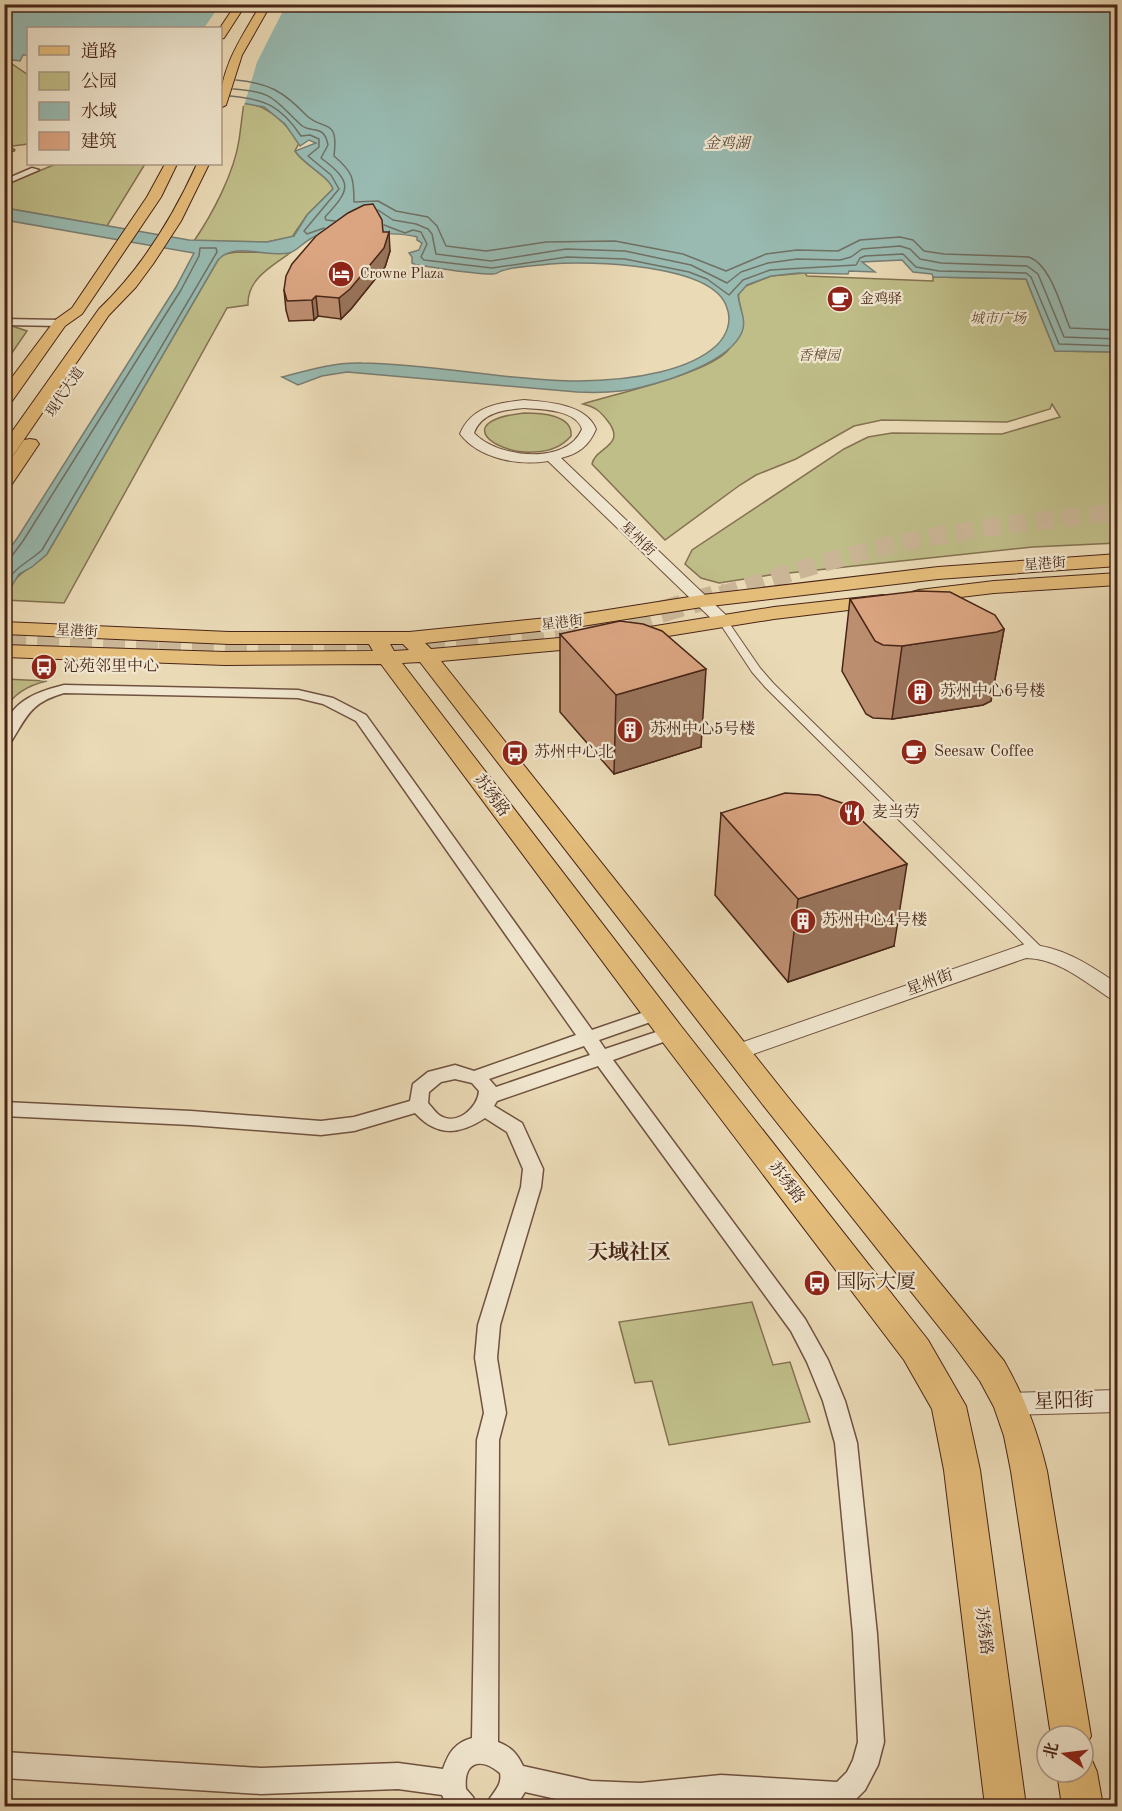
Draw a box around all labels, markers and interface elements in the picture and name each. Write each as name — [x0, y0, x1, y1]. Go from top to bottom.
legend — [27, 27, 222, 165]
text: 道路 — [81, 41, 117, 61]
text: 公园 — [81, 72, 117, 91]
text: 水域 — [81, 101, 117, 121]
text: 建筑 — [81, 131, 117, 151]
water label: 金鸡湖 — [704, 135, 752, 152]
hotel icon: Crowne Plaza — [326, 259, 356, 289]
place label: Crowne Plaza — [360, 267, 444, 281]
cafe icon: 金鸡驿 — [825, 284, 855, 314]
place label: 金鸡驿 — [860, 291, 902, 306]
park label: 城市广场 — [970, 311, 1027, 326]
park label: 香樟园 — [798, 348, 842, 363]
street label: 现代大道 — [43, 364, 86, 419]
street label: 星州街 — [618, 519, 659, 559]
street label: 星港街 — [1023, 555, 1066, 572]
street label: 星港街 — [540, 613, 584, 633]
street label: 星港街 — [56, 622, 98, 639]
bus stop icon: 沁苑邻里中心 — [29, 652, 59, 682]
place label: 沁苑邻里中心 — [63, 657, 159, 675]
building icon: 苏州中心6号楼 — [905, 677, 935, 707]
place label: 苏州中心6号楼 — [940, 682, 1045, 700]
building icon: 苏州中心5号楼 — [615, 715, 645, 745]
place label: 苏州中心5号楼 — [650, 720, 755, 738]
cafe icon: Seesaw Coffee — [899, 737, 929, 767]
bus stop icon: 苏州中心北 — [500, 738, 530, 768]
place label: 苏州中心北 — [534, 743, 614, 761]
place label: Seesaw Coffee — [934, 744, 1034, 760]
street label: 苏绣路 — [470, 771, 513, 820]
restaurant icon: 麦当劳 — [837, 798, 867, 828]
place label: 麦当劳 — [872, 803, 920, 821]
building icon: 苏州中心4号楼 — [788, 906, 818, 936]
place label: 苏州中心4号楼 — [822, 911, 927, 929]
street label: 星州街 — [904, 965, 955, 999]
street label: 苏绣路 — [765, 1158, 809, 1207]
district label: 天域社区 — [587, 1241, 671, 1264]
bus stop icon: 国际大厦 — [802, 1268, 832, 1298]
place label: 国际大厦 — [836, 1271, 916, 1293]
street label: 星阳街 — [1034, 1389, 1094, 1413]
street label: 苏绣路 — [972, 1606, 996, 1656]
north arrow — [1035, 1724, 1095, 1784]
text: 北 — [1041, 1741, 1062, 1761]

